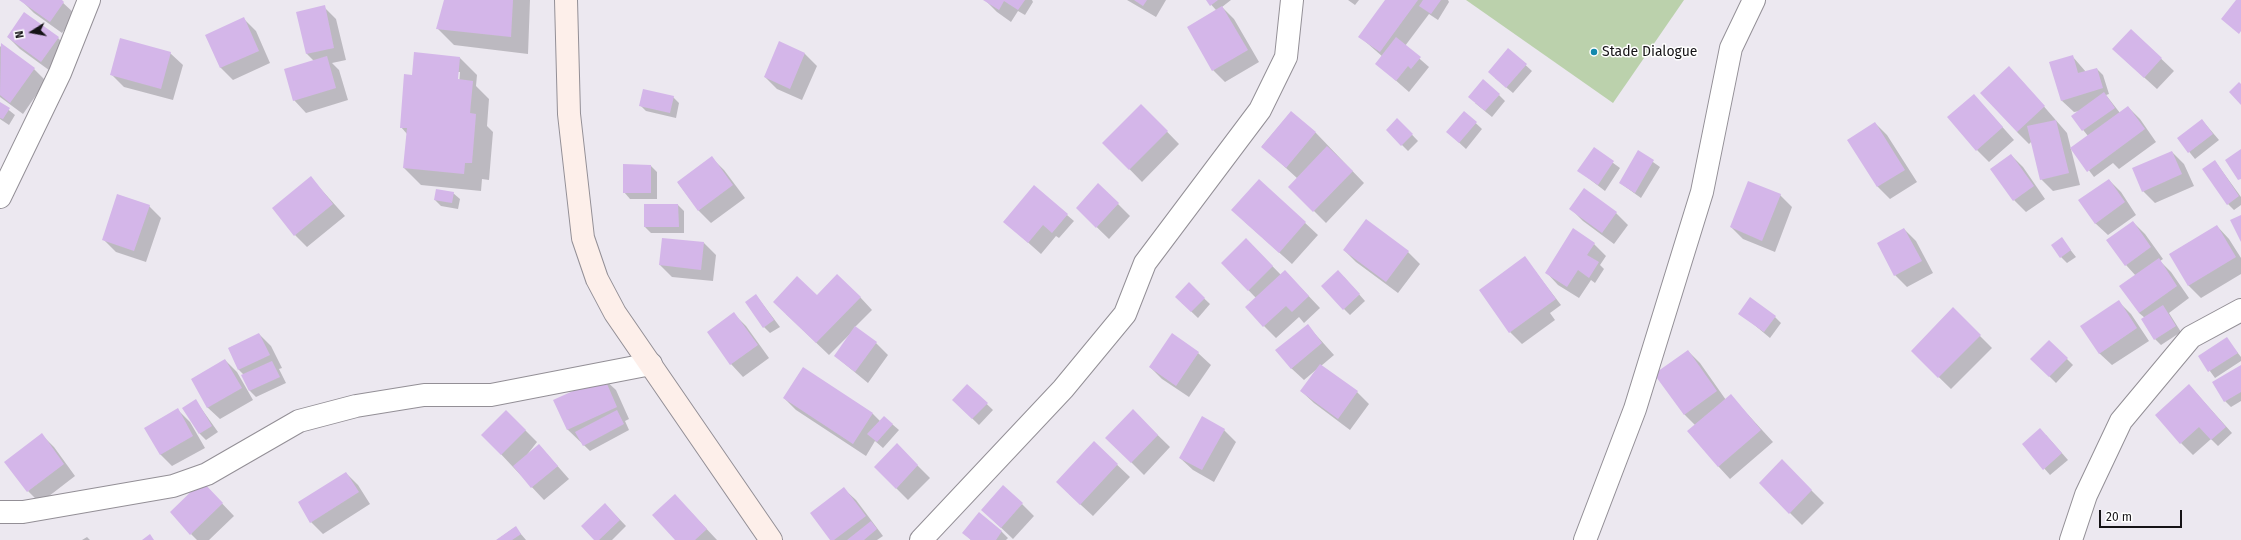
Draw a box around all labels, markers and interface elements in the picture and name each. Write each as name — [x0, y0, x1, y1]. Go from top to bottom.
north arrow — [12, 12, 52, 52]
text: N — [13, 30, 27, 39]
place label: Stade Dialogue — [1602, 44, 1697, 60]
marker: Stade Dialogue — [1589, 47, 1599, 57]
scale bar — [2101, 502, 2184, 528]
text: 20 m — [2106, 510, 2132, 524]

